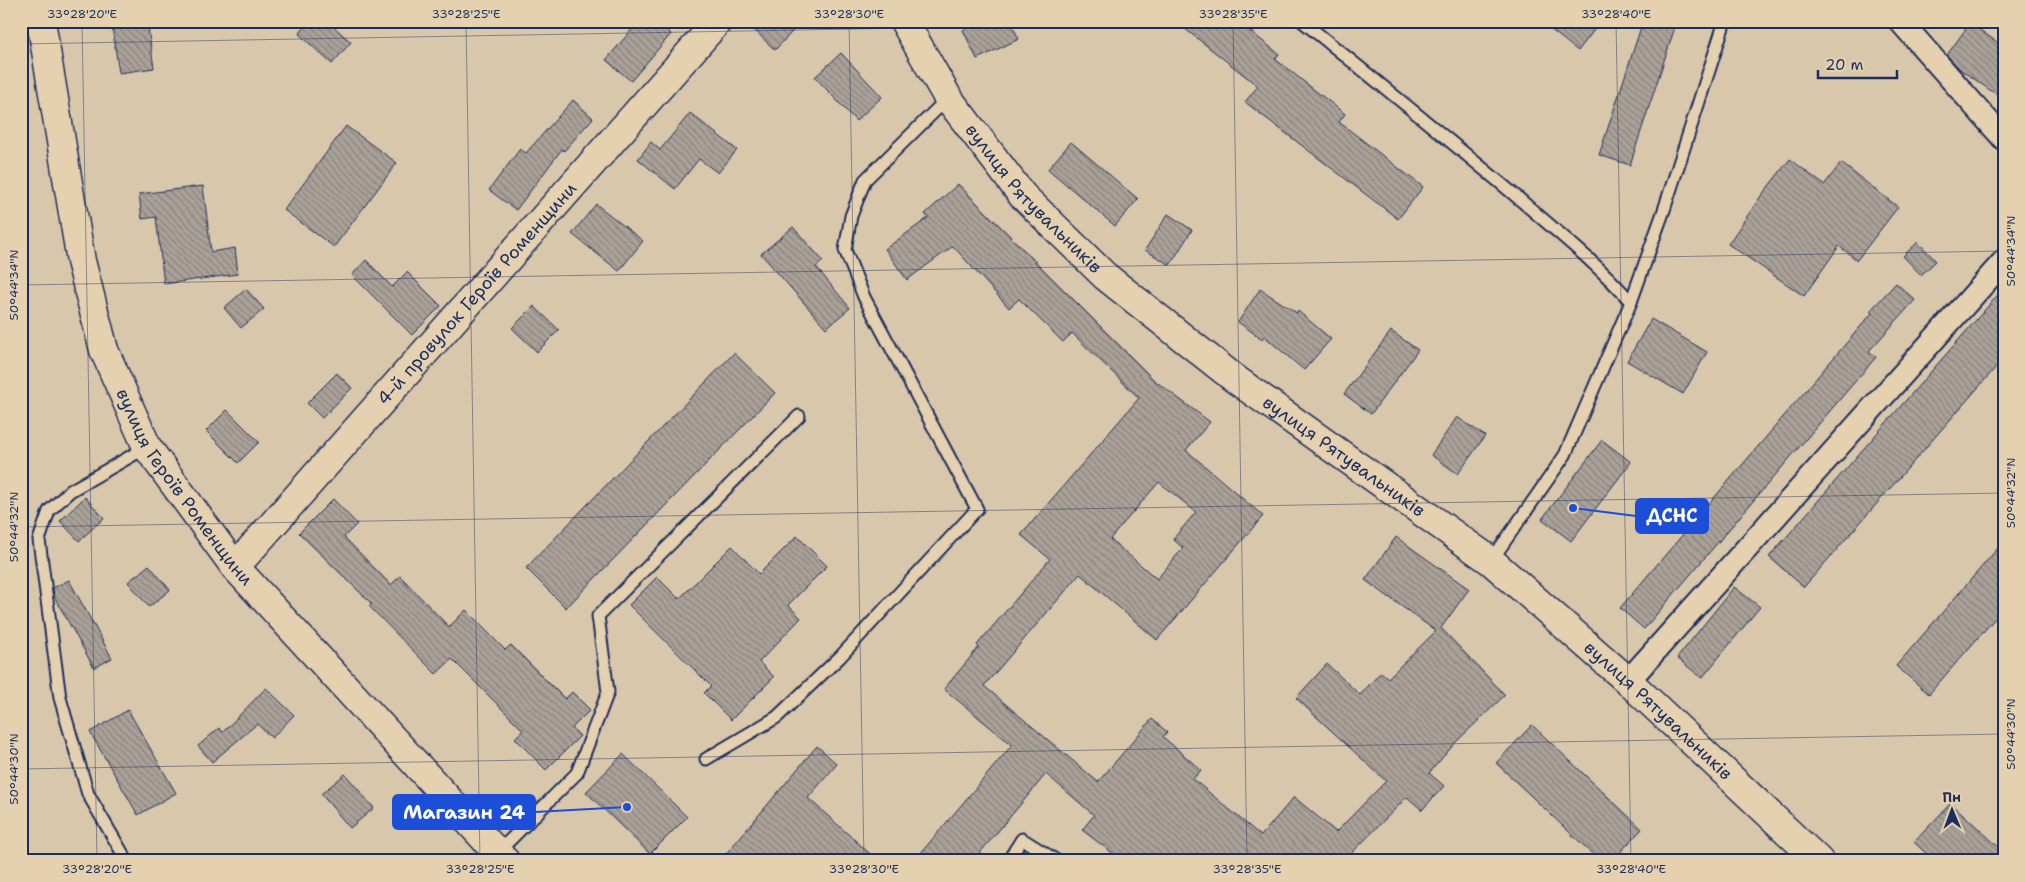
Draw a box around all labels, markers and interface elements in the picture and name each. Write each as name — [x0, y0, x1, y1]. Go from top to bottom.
text: 33°28'20"E — [47, 6, 117, 22]
text: 33°28'25"E — [431, 6, 501, 22]
text: 33°28'30"E — [814, 6, 884, 22]
text: 33°28'35"E — [1199, 6, 1267, 22]
text: 33°28'40"E — [1581, 6, 1651, 22]
scale bar — [1818, 48, 1896, 80]
text: 20 m — [1825, 55, 1864, 75]
street label: вулиця Рятувальників — [960, 119, 1107, 279]
street label: 4-й провулок Героїв Роменщини — [372, 177, 582, 410]
text: 50°44'34"N — [2003, 216, 2019, 286]
text: 50°44'34"N — [6, 250, 22, 320]
street label: вулиця Героїв Роменщини — [111, 385, 258, 591]
street label: вулиця Рятувальників — [1258, 390, 1430, 522]
text: 50°44'32"N — [2003, 458, 2019, 528]
text: 50°44'32"N — [6, 492, 22, 562]
callout: ДСНС — [1636, 499, 1708, 533]
text: ДСНС — [1646, 503, 1698, 528]
street label: вулиця Рятувальників — [1579, 636, 1738, 785]
text: 50°44'30"N — [2003, 698, 2019, 770]
text: 50°44'30"N — [6, 733, 22, 805]
north arrow — [1928, 784, 1978, 834]
text: Пн — [1942, 788, 1961, 806]
callout: Магазин 24 — [393, 795, 535, 829]
text: Магазин 24 — [403, 800, 526, 825]
text: 33°28'20"E — [62, 861, 132, 877]
text: 33°28'25"E — [445, 861, 515, 877]
text: 33°28'30"E — [829, 861, 899, 877]
text: 33°28'35"E — [1213, 861, 1281, 877]
text: 33°28'40"E — [1596, 861, 1666, 877]

